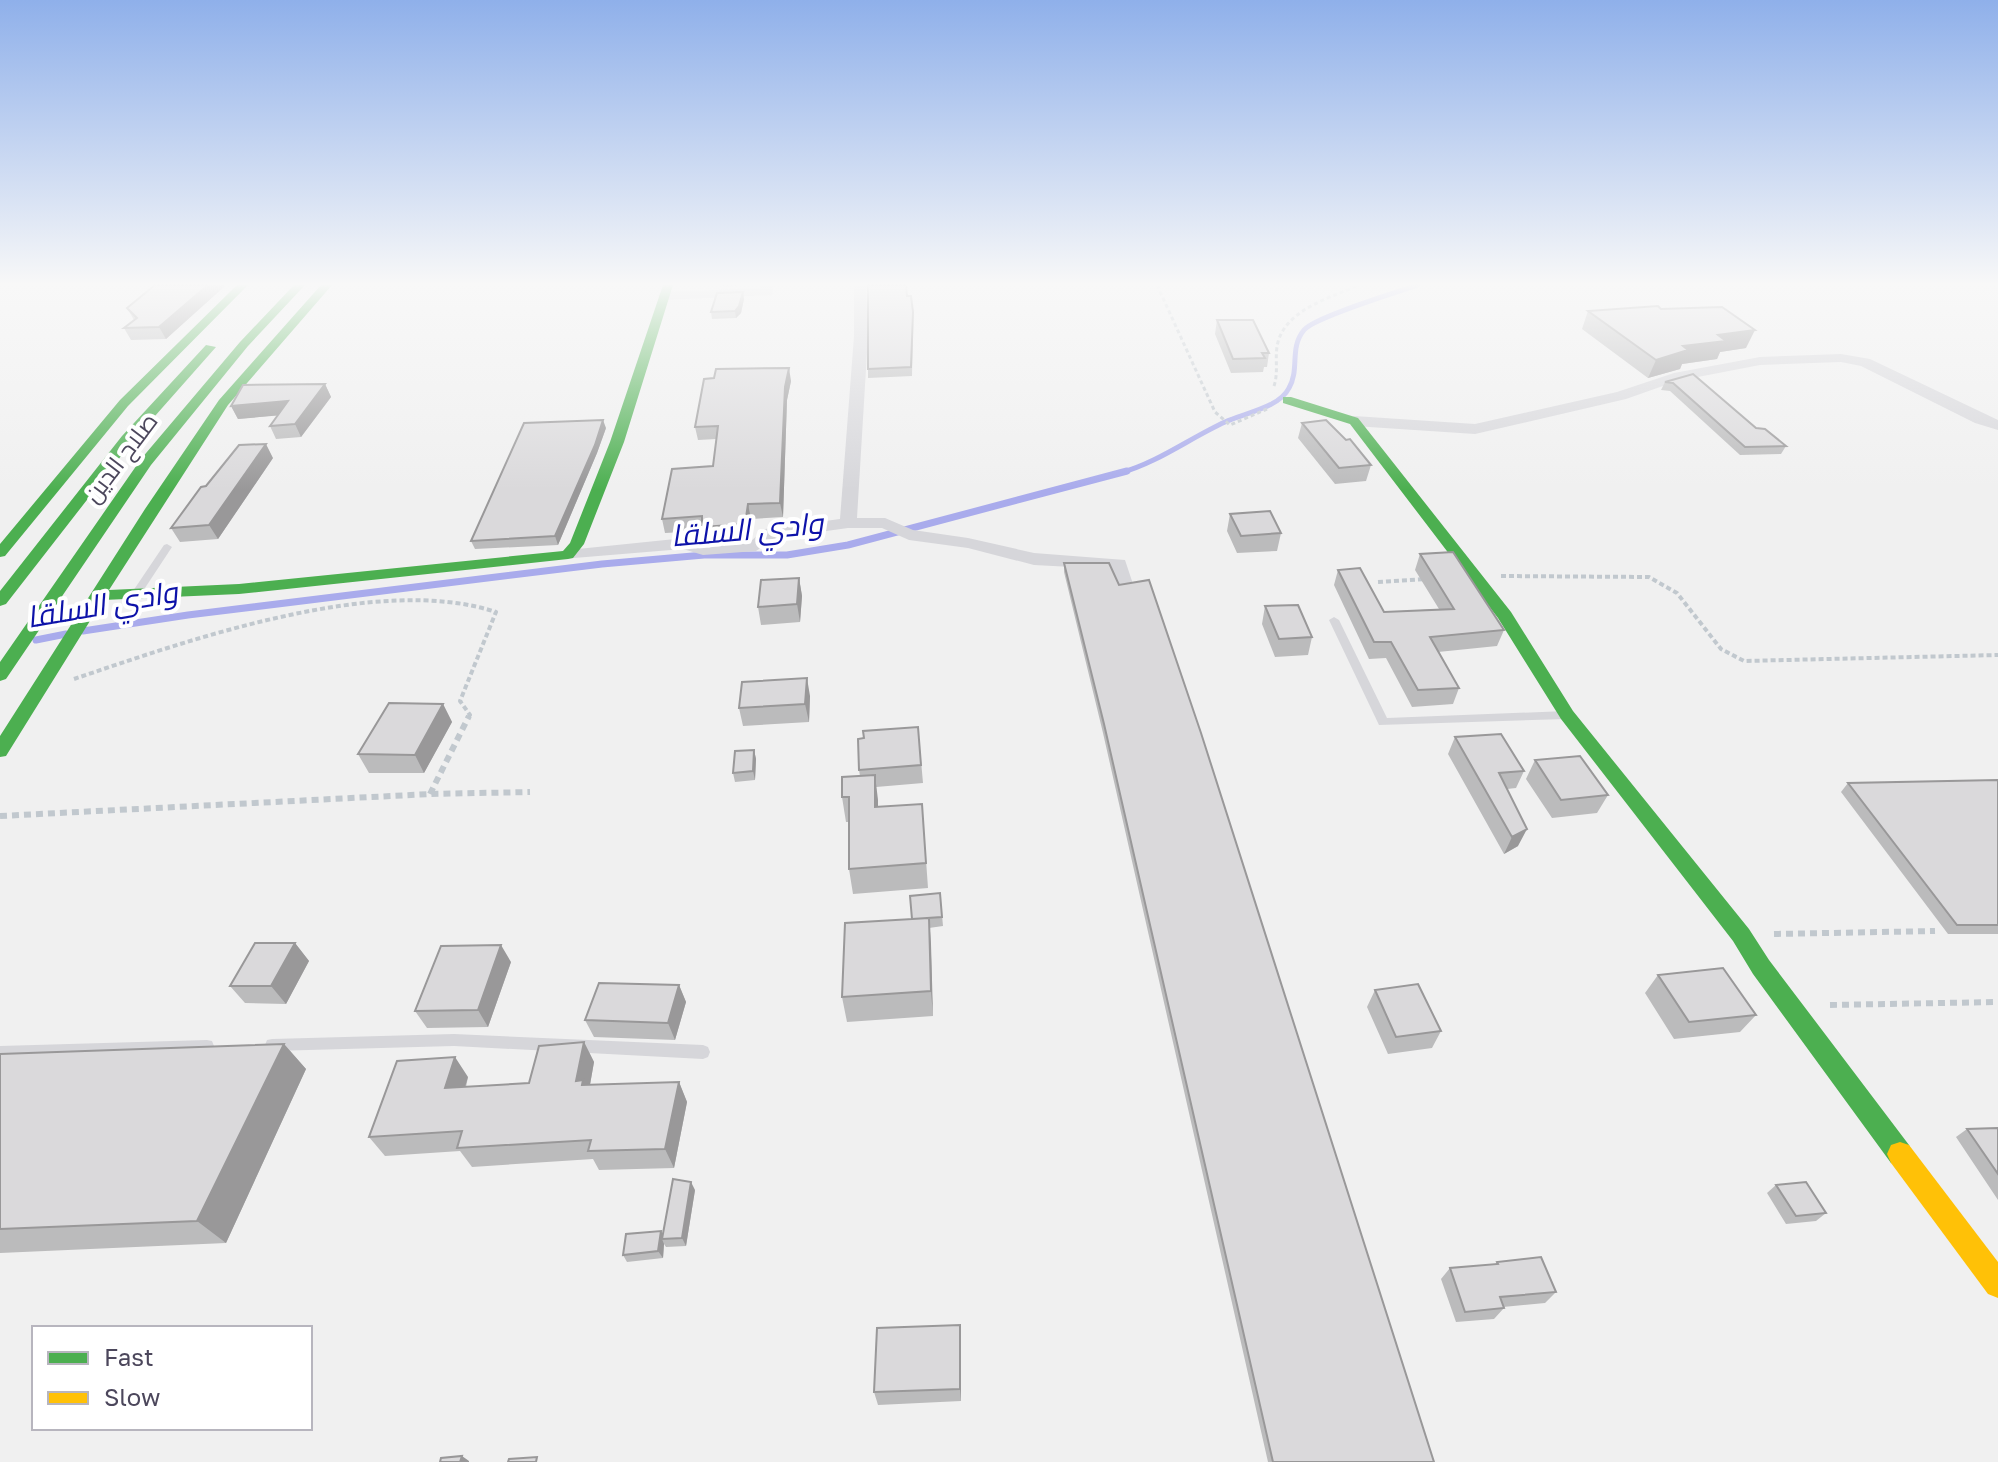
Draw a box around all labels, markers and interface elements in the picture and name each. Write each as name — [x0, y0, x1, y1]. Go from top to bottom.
street label: صلاح الدين — [77, 407, 165, 509]
water label: وادي السلقا — [669, 504, 827, 560]
water label: وادي السلقا — [24, 573, 183, 641]
legend — [32, 1326, 312, 1430]
text: Fast — [104, 1342, 154, 1371]
text: Slow — [104, 1382, 160, 1411]

